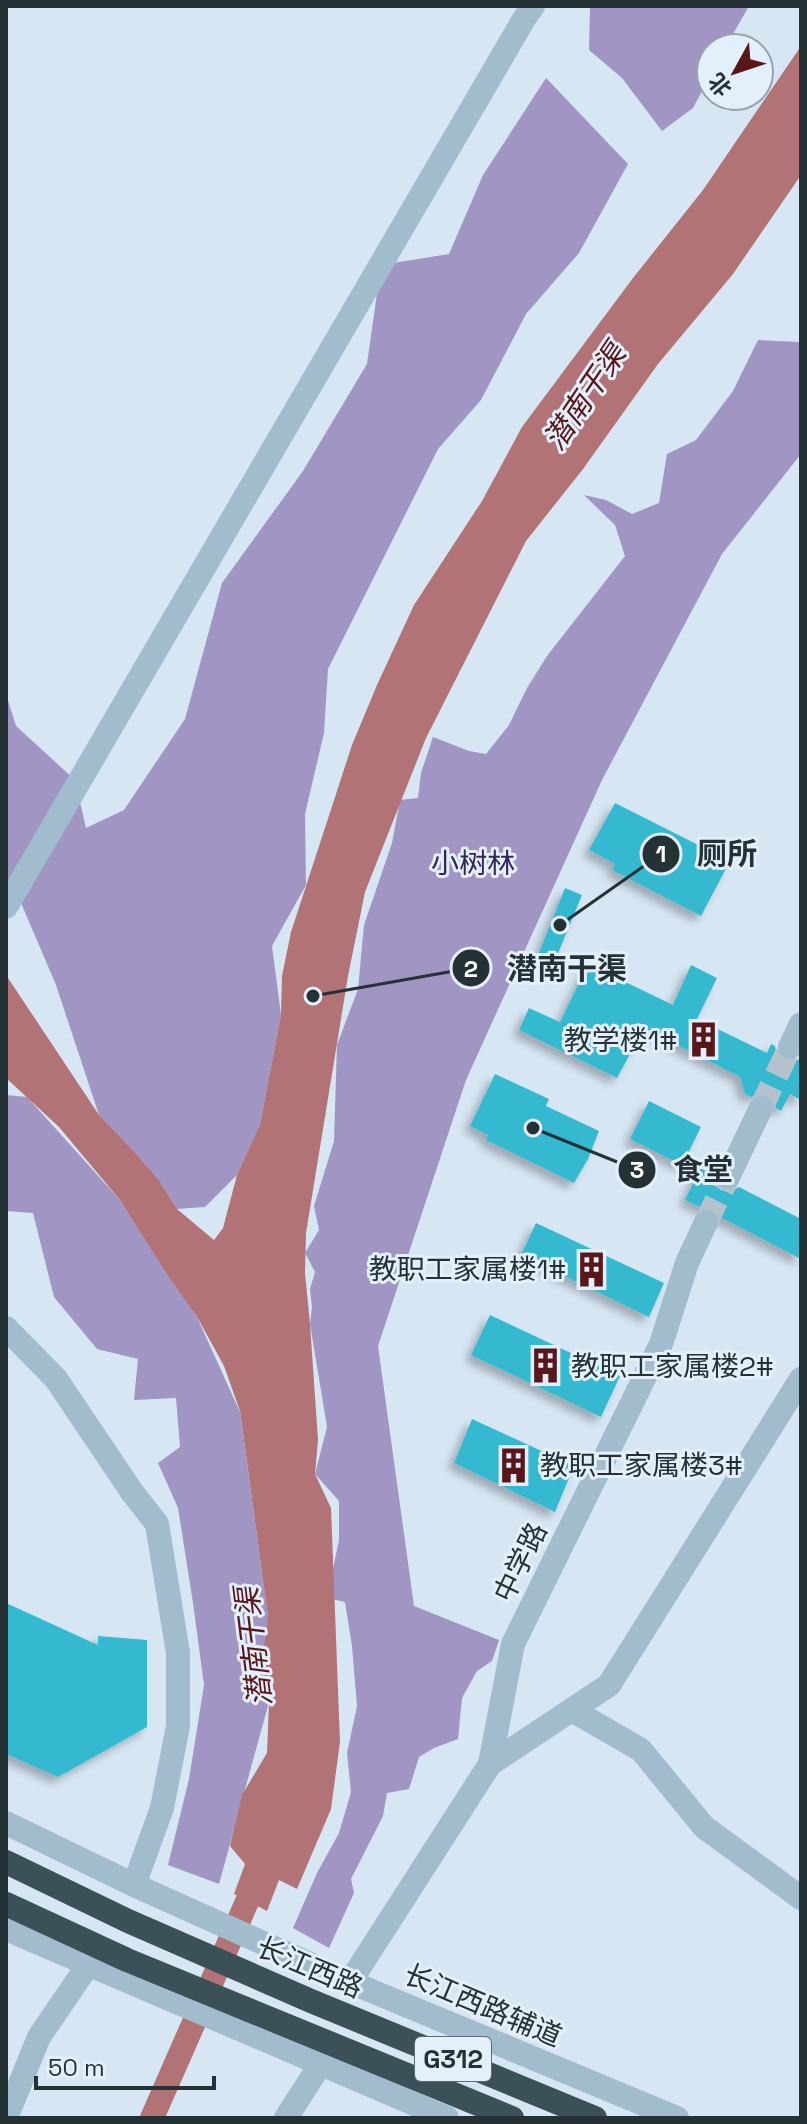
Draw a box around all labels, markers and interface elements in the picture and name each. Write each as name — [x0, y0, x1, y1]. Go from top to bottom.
north arrow — [695, 32, 775, 112]
text: 北 — [702, 67, 737, 102]
water label: 潜南干渠 — [535, 333, 637, 457]
callout: 厕所 — [641, 827, 773, 881]
text: 厕所 — [697, 834, 757, 873]
text: 1 — [656, 838, 666, 869]
park label: 小树林 — [431, 845, 515, 881]
callout: 潜南干渠 — [451, 941, 643, 995]
text: 潜南干渠 — [507, 949, 627, 988]
text: 2 — [464, 953, 478, 984]
building icon: 教学楼1# — [684, 1021, 722, 1059]
place label: 教学楼1# — [564, 1022, 677, 1058]
callout: 食堂 — [617, 1143, 749, 1197]
text: 食堂 — [673, 1150, 733, 1189]
text: 3 — [630, 1154, 644, 1185]
building icon: 教职工家属楼1# — [573, 1250, 611, 1288]
place label: 教职工家属楼1# — [369, 1251, 566, 1287]
building icon: 教职工家属楼2# — [526, 1347, 564, 1385]
place label: 教职工家属楼2# — [571, 1348, 773, 1384]
building icon: 教职工家属楼3# — [495, 1446, 533, 1484]
place label: 教职工家属楼3# — [540, 1447, 743, 1483]
street label: 中学路 — [485, 1516, 555, 1608]
water label: 潜南干渠 — [226, 1581, 280, 1709]
street label: 长江西路 — [251, 1929, 369, 2005]
street label: 长江西路辅道 — [399, 1956, 567, 2054]
road number: G312 — [415, 2037, 491, 2081]
scale bar — [36, 2040, 214, 2090]
text: 50 m — [48, 2052, 105, 2083]

